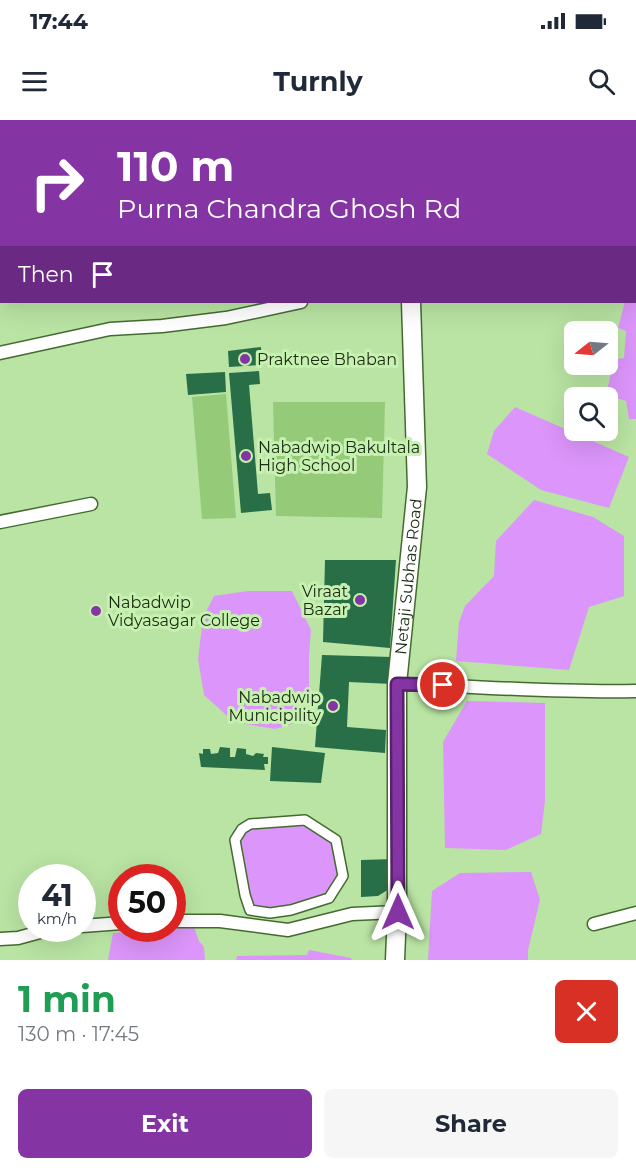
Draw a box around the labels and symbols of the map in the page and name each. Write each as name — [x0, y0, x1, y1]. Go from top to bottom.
north arrow — [564, 321, 618, 375]
place label: Praktnee Bhaban — [257, 350, 397, 369]
marker: Praktnee Bhaban — [238, 352, 252, 366]
place label: Nabadwip Bakultala High School — [258, 438, 420, 475]
marker: Nabadwip Bakultala High School — [239, 449, 253, 463]
street label: Netaji Subhas Road — [391, 498, 426, 656]
place label: Viraat Bazar — [302, 582, 348, 619]
place label: Nabadwip Vidyasagar College — [108, 593, 260, 630]
marker: Viraat Bazar — [353, 593, 367, 607]
marker: Nabadwip Vidyasagar College — [89, 604, 103, 618]
pin — [417, 659, 468, 710]
place label: Nabadwip Municipility — [228, 688, 321, 725]
marker: Nabadwip Municipility — [326, 699, 340, 713]
speed limit sign: 50 — [108, 864, 186, 942]
position arrow — [366, 880, 430, 944]

